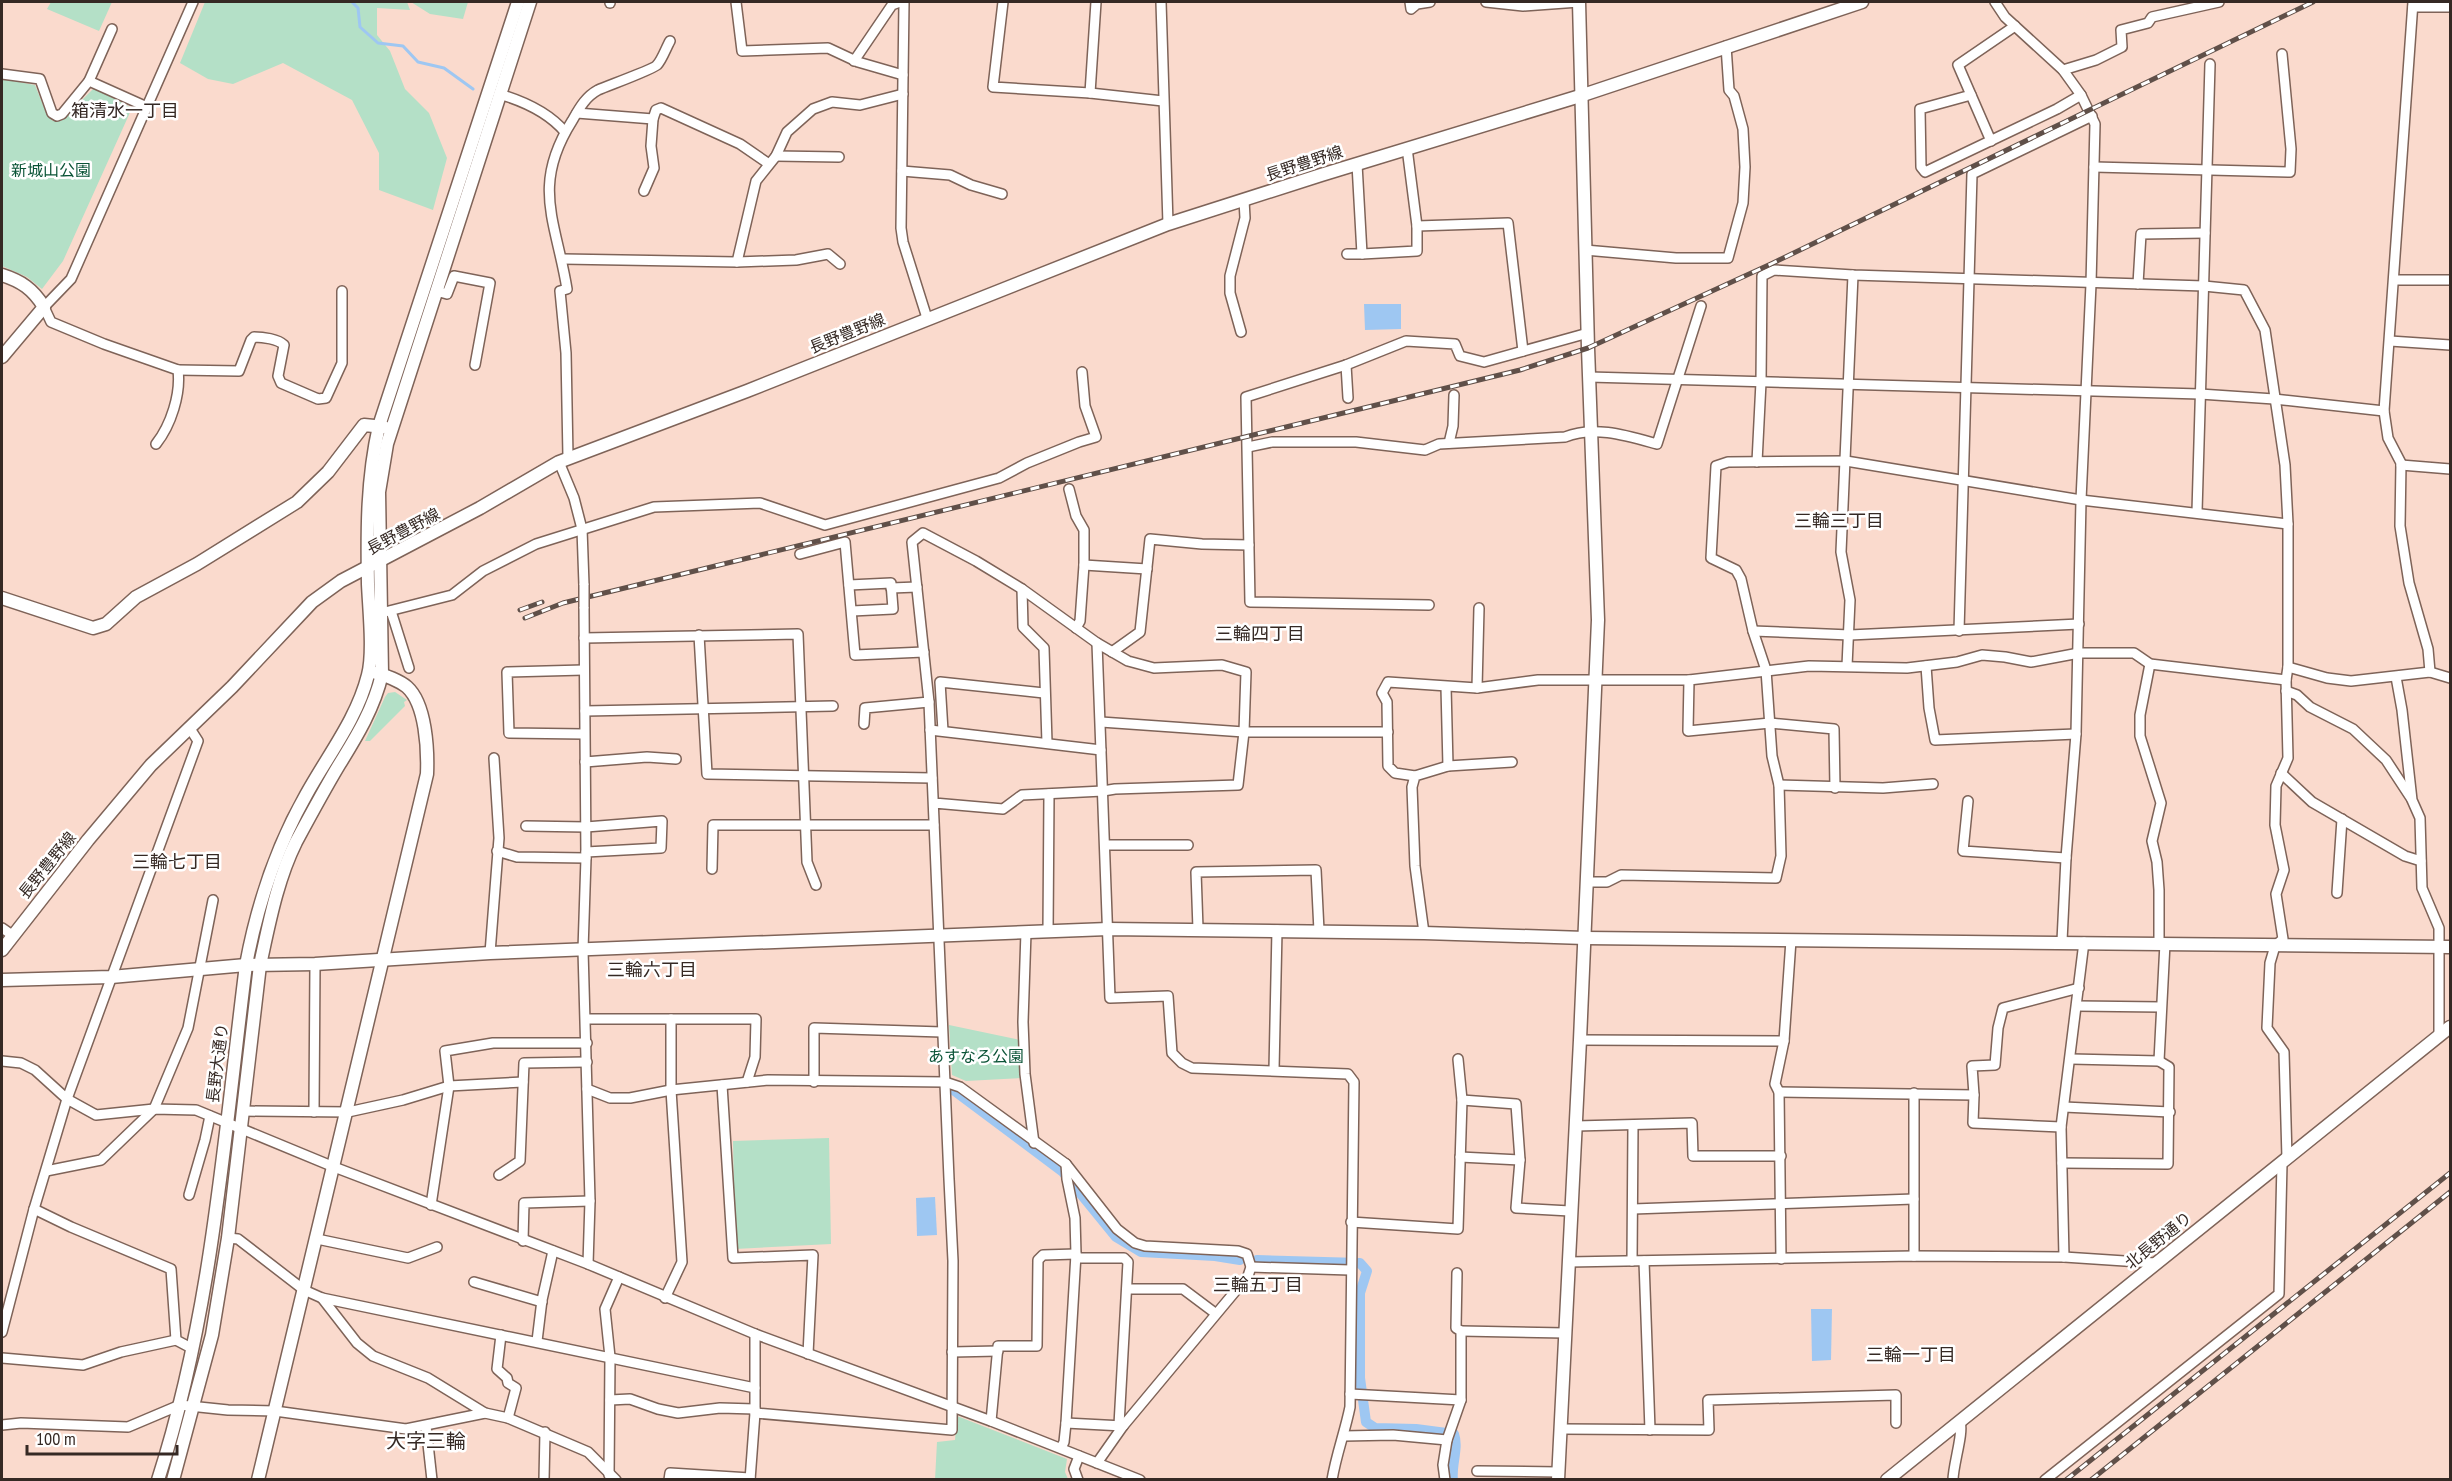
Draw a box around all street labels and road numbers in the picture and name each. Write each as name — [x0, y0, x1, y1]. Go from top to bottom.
street label: 長野豊野線 — [1263, 141, 1345, 185]
street label: 長野豊野線 — [806, 309, 888, 357]
street label: 長野豊野線 — [363, 503, 443, 559]
street label: 長野豊野線 — [14, 828, 80, 902]
street label: 長野大通り — [202, 1022, 232, 1104]
street label: 北長野通り — [2121, 1207, 2195, 1273]

